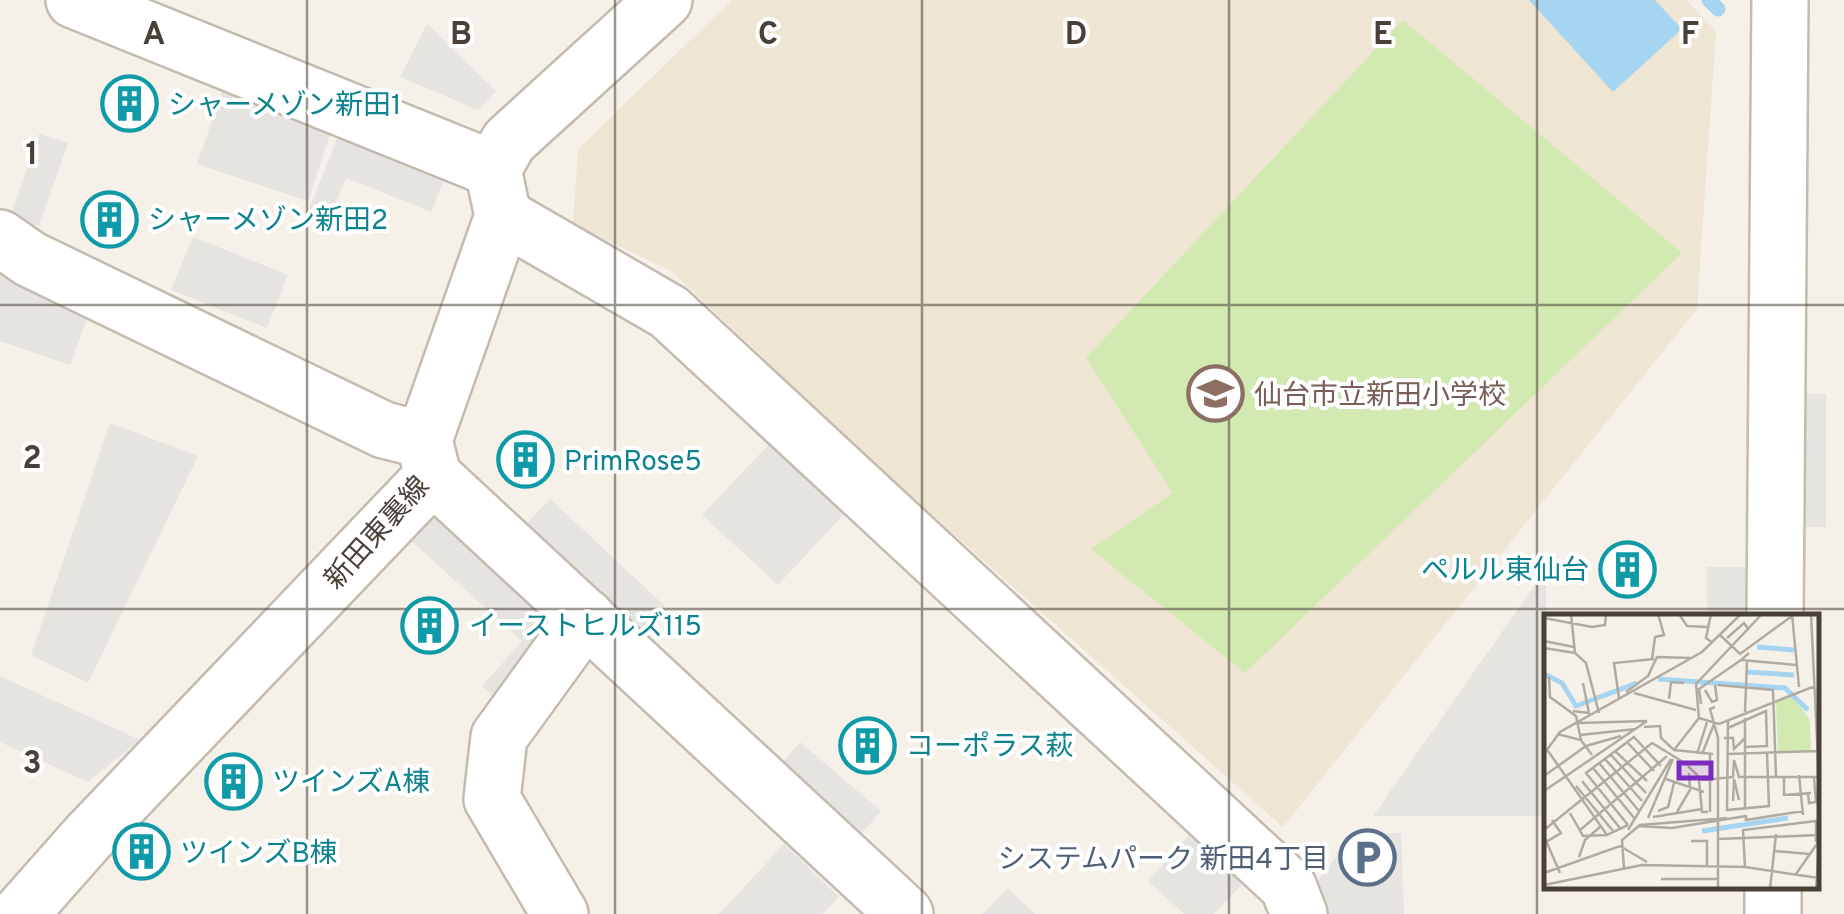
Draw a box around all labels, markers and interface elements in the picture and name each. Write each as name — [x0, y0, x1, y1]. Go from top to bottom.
text: A — [143, 16, 165, 56]
text: B — [450, 16, 472, 56]
text: C — [758, 16, 778, 56]
text: D — [1065, 16, 1087, 56]
text: E — [1373, 16, 1393, 56]
text: F — [1681, 16, 1699, 56]
building icon: シャーメゾン新田1 — [99, 74, 159, 134]
place label: シャーメゾン新田1 — [168, 89, 401, 125]
text: 1 — [26, 136, 38, 176]
building icon: シャーメゾン新田2 — [79, 189, 139, 249]
place label: シャーメゾン新田2 — [148, 204, 388, 240]
school or university icon: 仙台市立新田小学校 — [1185, 364, 1245, 424]
place label: 仙台市立新田小学校 — [1254, 379, 1506, 415]
building icon: PrimRose5 — [495, 430, 555, 490]
text: 2 — [22, 440, 42, 480]
place label: PrimRose5 — [564, 445, 702, 481]
street label: 新田東裏線 — [318, 470, 438, 598]
building icon: ペルル東仙台 — [1598, 539, 1658, 599]
place label: ペルル東仙台 — [1421, 554, 1589, 590]
building icon: イーストヒルズ115 — [400, 595, 460, 655]
place label: イーストヒルズ115 — [469, 610, 702, 646]
inset map — [1544, 614, 1819, 889]
building icon: コーポラス萩 — [837, 715, 897, 775]
place label: コーポラス萩 — [906, 730, 1073, 766]
text: 3 — [22, 745, 42, 785]
building icon: ツインズA棟 — [203, 751, 263, 811]
place label: ツインズA棟 — [272, 766, 430, 802]
building icon: ツインズB棟 — [111, 822, 171, 882]
parking icon: システムパーク 新田4丁目 — [1338, 828, 1398, 888]
place label: ツインズB棟 — [180, 837, 338, 873]
place label: システムパーク 新田4丁目 — [998, 843, 1329, 879]

